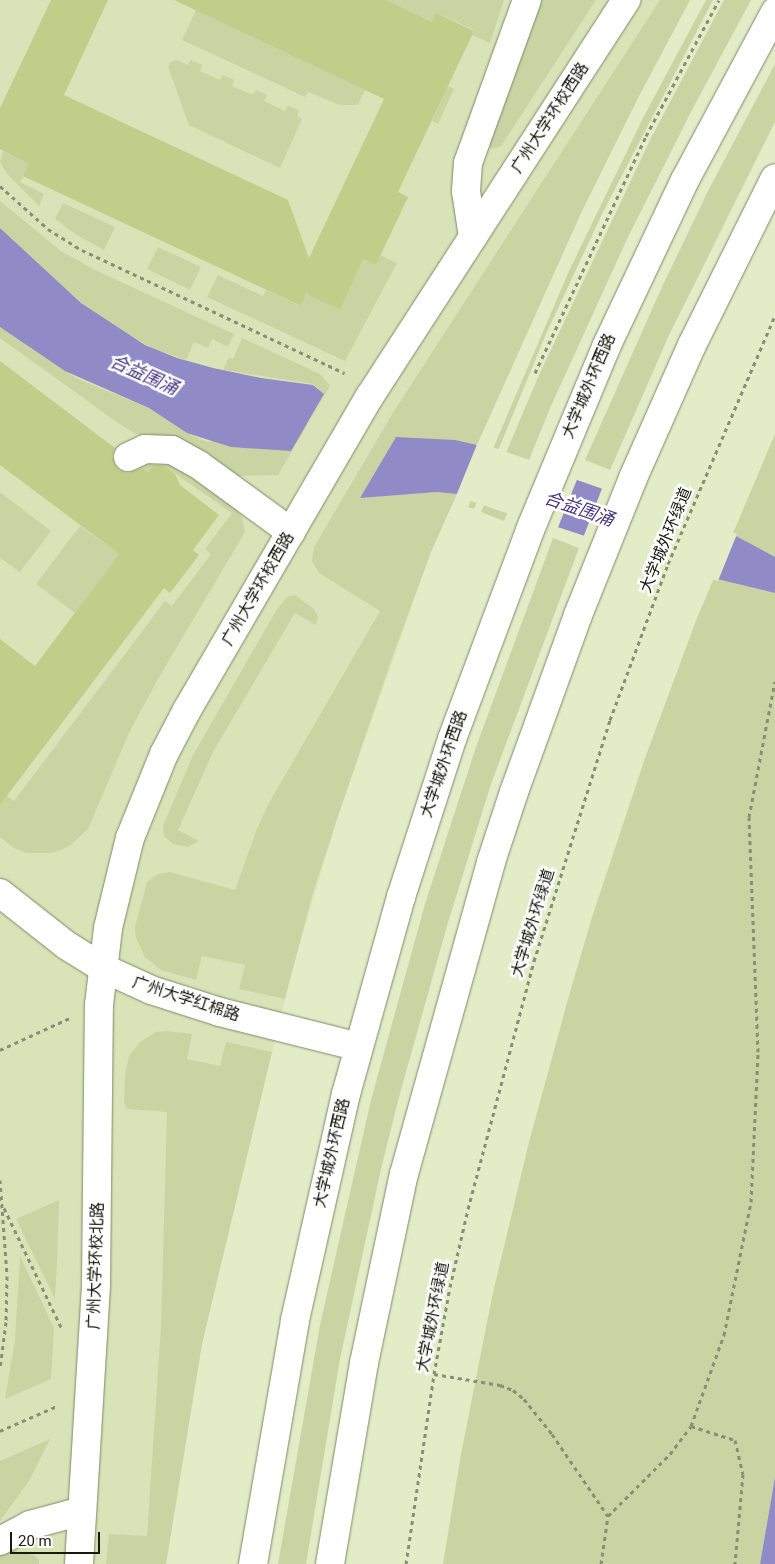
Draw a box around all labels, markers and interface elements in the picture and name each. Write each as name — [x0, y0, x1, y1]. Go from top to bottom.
street label: 广州大学环校西路 — [507, 59, 593, 177]
street label: 大学城外环西路 — [558, 331, 620, 441]
water label: 合益围涌 — [107, 350, 181, 400]
street label: 大学城外环绿道 — [636, 484, 696, 596]
water label: 合益围涌 — [541, 487, 617, 531]
street label: 广州大学环校西路 — [218, 529, 298, 649]
street label: 大学城外环西路 — [417, 708, 471, 820]
street label: 大学城外环绿道 — [507, 867, 559, 979]
street label: 广州大学红棉路 — [130, 973, 242, 1025]
street label: 大学城外环西路 — [310, 1096, 354, 1210]
street label: 广州大学环校北路 — [84, 1202, 108, 1330]
street label: 大学城外环绿道 — [413, 1260, 453, 1374]
scale bar — [12, 1522, 102, 1554]
text: 20 m — [18, 1532, 52, 1550]

